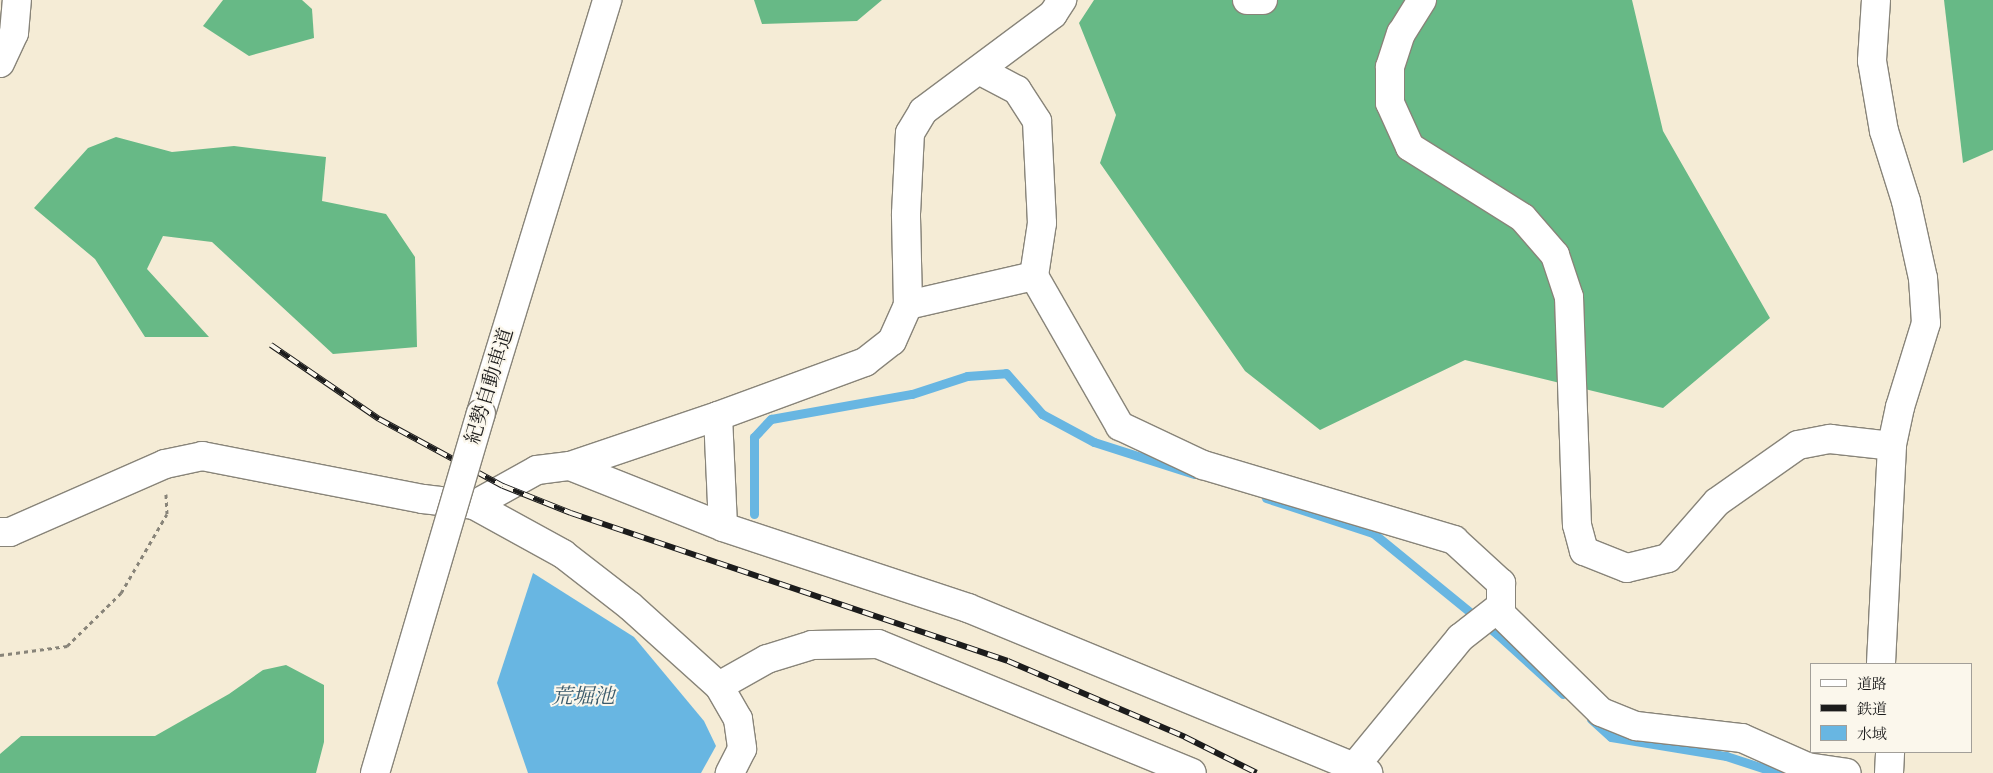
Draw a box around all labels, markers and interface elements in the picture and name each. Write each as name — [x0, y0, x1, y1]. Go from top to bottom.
street label: 紀勢自動車道 — [460, 325, 518, 447]
legend — [1810, 663, 1973, 753]
text: 道路 — [1857, 675, 1887, 693]
water label: 荒堀池 — [552, 683, 614, 709]
text: 鉄道 — [1857, 700, 1887, 718]
text: 水域 — [1857, 725, 1887, 743]

